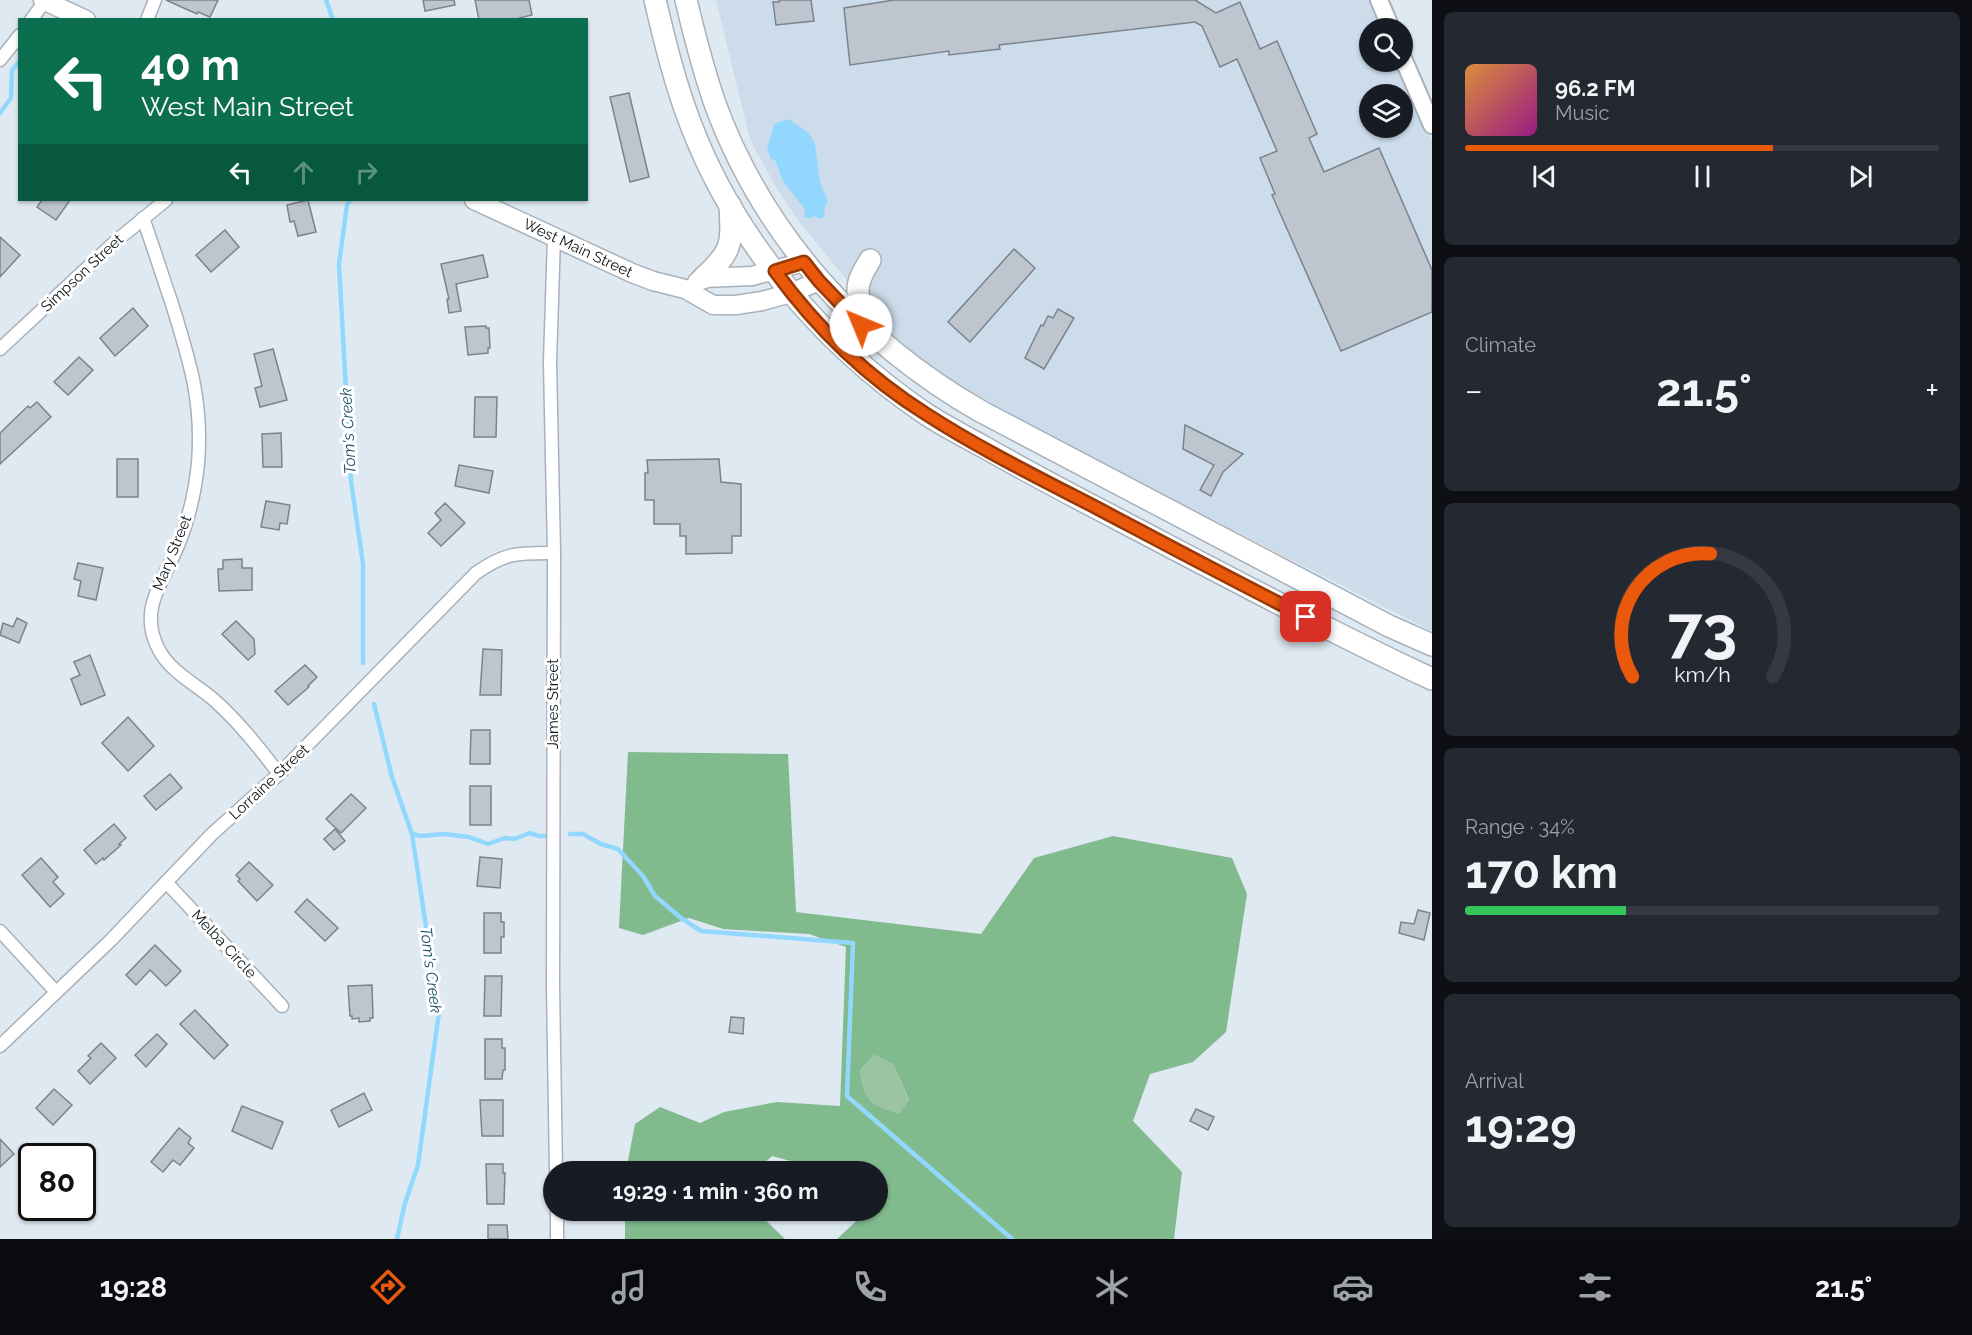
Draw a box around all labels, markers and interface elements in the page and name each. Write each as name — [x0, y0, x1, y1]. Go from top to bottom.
map controls — [1359, 18, 1413, 138]
button: search — [1359, 18, 1413, 72]
text: 40 m — [141, 41, 240, 90]
icon: left — [42, 42, 120, 120]
text: 96.2 FM — [1555, 75, 1636, 101]
button: layers — [1359, 84, 1413, 138]
text: West Main Street — [141, 91, 354, 122]
text: Music — [1555, 101, 1609, 125]
icon: left — [224, 156, 257, 189]
icon: ahead — [287, 156, 320, 189]
icon: right — [350, 156, 383, 189]
icon: previous — [1528, 160, 1561, 193]
icon: pause — [1686, 160, 1719, 193]
icon: next — [1844, 160, 1877, 193]
street label: West Main Street — [521, 215, 635, 281]
street label: Simpson Street — [37, 230, 127, 316]
position arrow — [829, 293, 893, 357]
text: Climate — [1465, 333, 1536, 357]
text: 21.5° — [1656, 364, 1752, 417]
text: − — [1465, 371, 1483, 410]
text: + — [1925, 371, 1939, 410]
water label: Tom's Creek — [336, 387, 360, 475]
street label: Mary Street — [149, 513, 195, 593]
pin — [1280, 591, 1331, 642]
text: 73 — [1667, 592, 1737, 666]
icon: arrive — [1289, 600, 1322, 633]
street label: James Street — [544, 659, 562, 749]
text: km/h — [1674, 662, 1730, 687]
street label: Lorraine Street — [225, 740, 313, 824]
text: Range · 34% — [1465, 815, 1574, 839]
text: 170 km — [1465, 846, 1618, 899]
street label: Melba Circle — [188, 906, 260, 982]
water label: Tom's Creek — [416, 926, 446, 1015]
text: Arrival — [1465, 1069, 1524, 1093]
text: 19:29 — [1465, 1100, 1577, 1153]
speed limit sign: 80 — [18, 1143, 96, 1221]
text: 19:29 · 1 min · 360 m — [612, 1178, 819, 1204]
icon: directions — [367, 1266, 409, 1308]
icon: music — [608, 1266, 650, 1308]
icon: phone — [849, 1266, 891, 1308]
icon: climate — [1091, 1266, 1133, 1308]
icon: car — [1332, 1266, 1374, 1308]
icon: filters — [1574, 1266, 1616, 1308]
text: 19:28 — [100, 1272, 167, 1303]
text: 21.5° — [1815, 1272, 1872, 1303]

